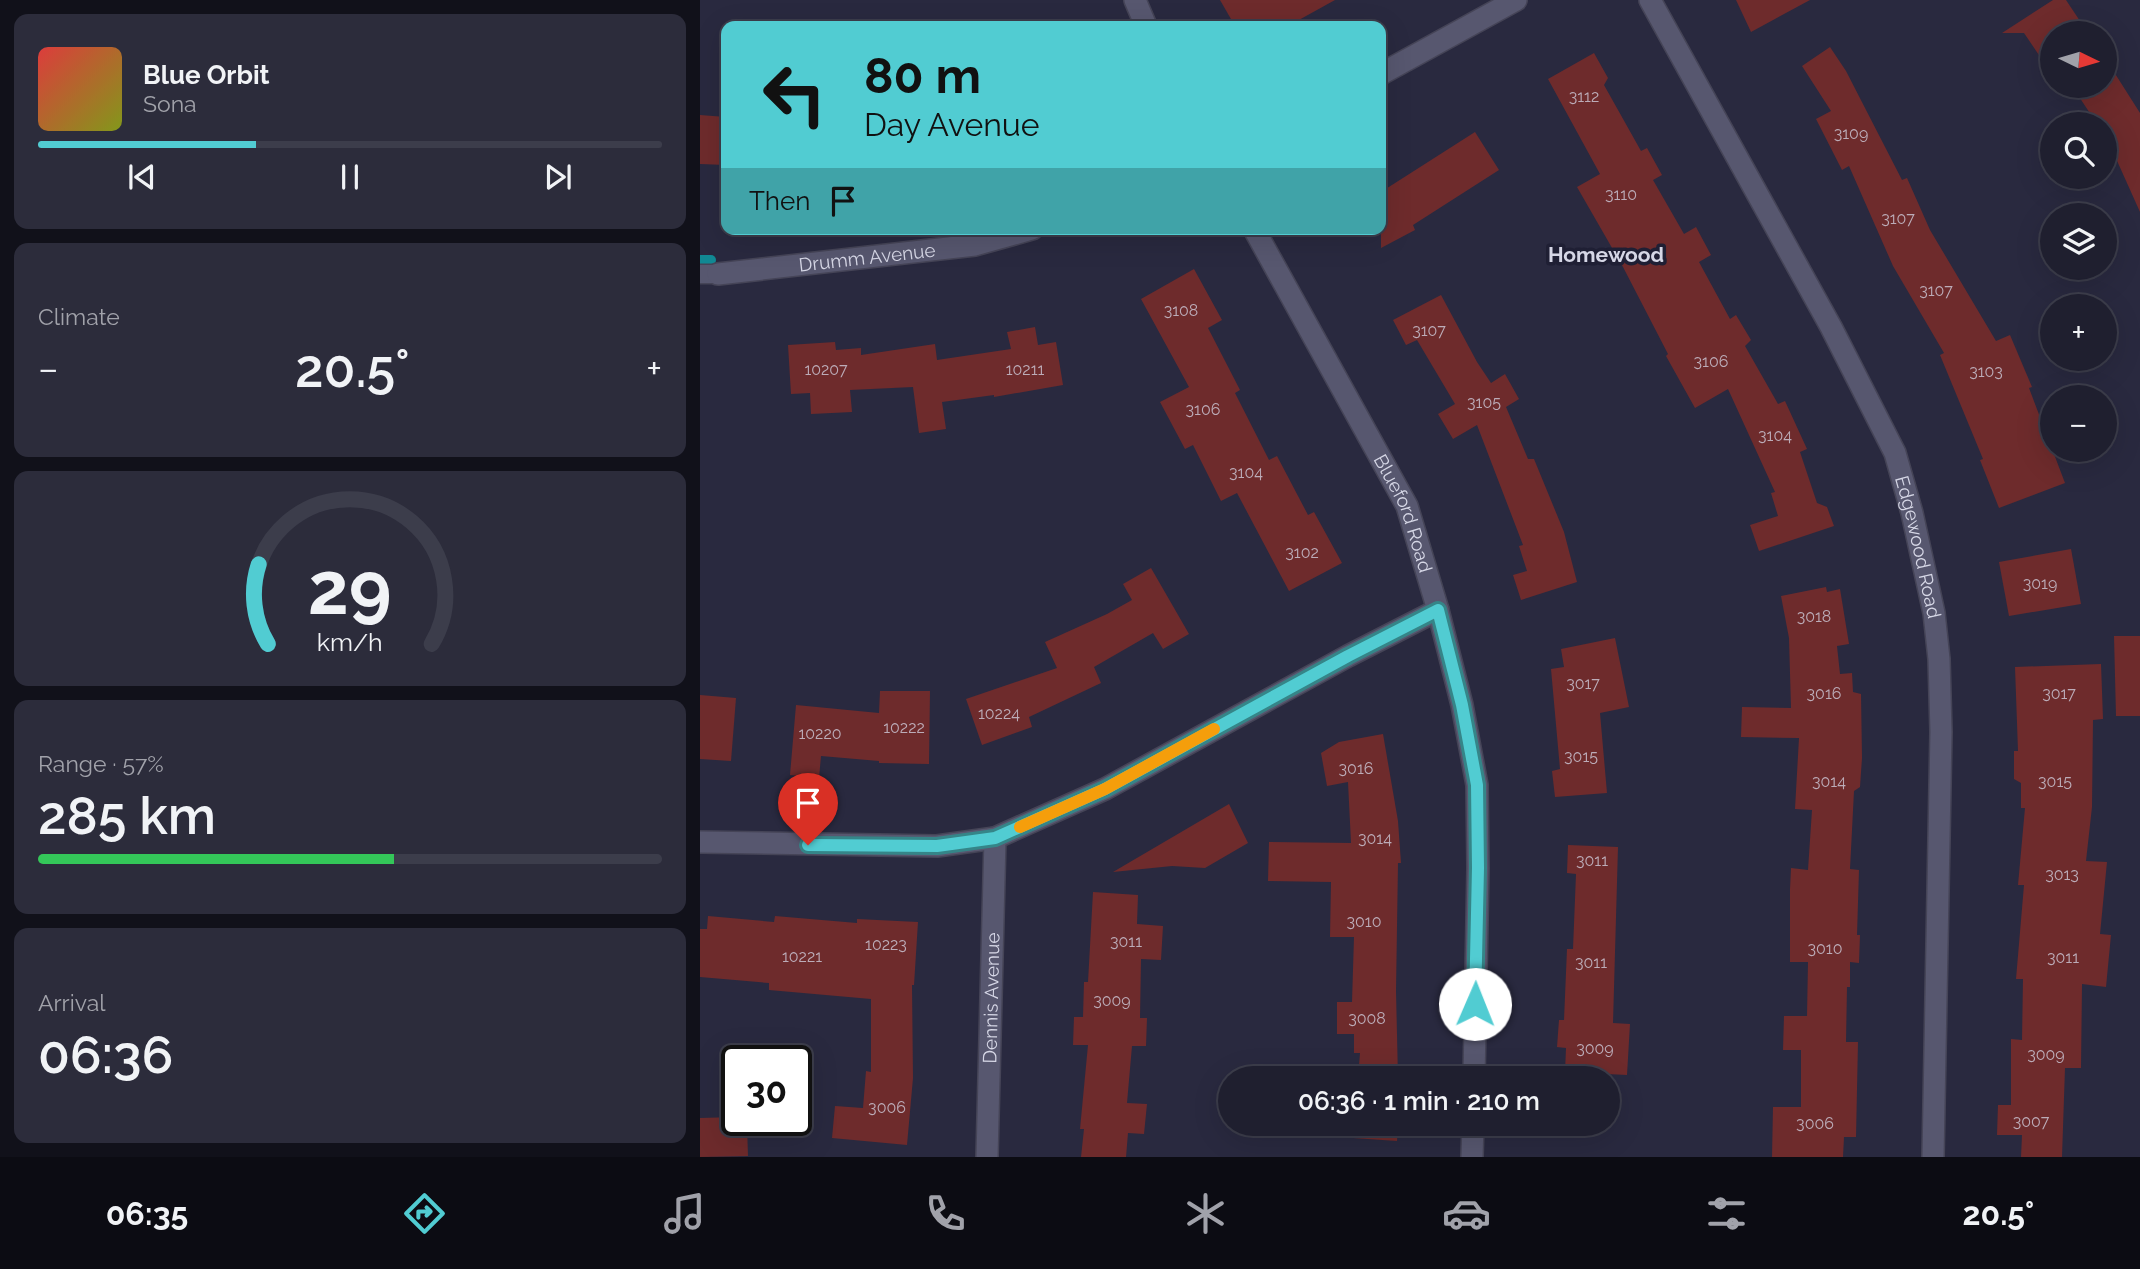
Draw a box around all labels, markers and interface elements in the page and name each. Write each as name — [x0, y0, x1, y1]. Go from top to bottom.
north arrow — [2040, 21, 2118, 98]
map controls — [2040, 21, 2117, 462]
text: 80 m — [864, 47, 981, 104]
icon: left — [749, 49, 840, 140]
text: Blue Orbit — [143, 60, 270, 90]
house number: 3112 — [1569, 87, 1599, 106]
text: Sona — [143, 90, 197, 117]
text: Day Avenue — [864, 106, 1040, 143]
button: search — [2040, 112, 2117, 189]
house number: 3109 — [1834, 124, 1868, 143]
icon: previous — [123, 158, 161, 196]
icon: pause — [331, 158, 369, 196]
icon: next — [539, 158, 577, 196]
icon: arrive — [824, 182, 862, 220]
house number: 3110 — [1605, 185, 1637, 204]
text: Then — [749, 186, 810, 216]
button: layers — [2040, 203, 2117, 280]
house number: 3107 — [1881, 209, 1915, 228]
street label: Drumm Avenue — [798, 239, 937, 276]
district label: Homewood — [1548, 242, 1664, 267]
house number: 3107 — [1919, 281, 1953, 300]
button: + — [2040, 294, 2117, 371]
house number: 3108 — [1164, 301, 1198, 320]
text: Climate — [38, 303, 120, 330]
house number: 3107 — [1412, 321, 1446, 340]
text: 20.5° — [295, 338, 410, 399]
text: − — [38, 346, 58, 391]
text: + — [646, 346, 662, 391]
house number: 3106 — [1694, 352, 1728, 371]
house number: 10207 — [804, 360, 848, 379]
house number: 10211 — [1006, 360, 1044, 379]
house number: 3103 — [1969, 362, 2003, 381]
button: − — [2040, 385, 2117, 462]
house number: 3105 — [1467, 393, 1501, 412]
house number: 3106 — [1186, 400, 1220, 419]
house number: 3104 — [1758, 426, 1792, 445]
street label: Blueford Road — [1370, 450, 1437, 575]
house number: 3104 — [1229, 463, 1263, 482]
street label: Edgewood Road — [1891, 473, 1946, 620]
house number: 3102 — [1285, 543, 1319, 562]
text: 29 — [308, 547, 392, 632]
house number: 3019 — [2023, 574, 2057, 593]
house number: 3018 — [1797, 607, 1831, 626]
text: km/h — [317, 627, 383, 657]
house number: 3017 — [1566, 674, 1600, 693]
house number: 3016 — [1807, 684, 1841, 703]
house number: 3017 — [2042, 684, 2076, 703]
house number: 10224 — [978, 704, 1020, 723]
house number: 10222 — [883, 718, 925, 737]
house number: 10220 — [798, 724, 842, 743]
house number: 3015 — [1564, 747, 1598, 766]
text: Range · 57% — [38, 750, 164, 777]
house number: 3016 — [1339, 759, 1373, 778]
house number: 3014 — [1812, 772, 1846, 791]
house number: 3015 — [2038, 772, 2072, 791]
pin — [778, 773, 838, 845]
icon: arrive — [789, 784, 827, 822]
text: 285 km — [38, 785, 216, 846]
house number: 3014 — [1358, 829, 1392, 848]
house number: 3011 — [1576, 851, 1608, 870]
house number: 3013 — [2045, 865, 2079, 884]
house number: 3010 — [1347, 912, 1381, 931]
street label: Dennis Avenue — [978, 932, 1004, 1064]
house number: 3011 — [1110, 932, 1142, 951]
house number: 10223 — [865, 935, 907, 954]
house number: 3010 — [1808, 939, 1842, 958]
house number: 10221 — [782, 947, 822, 966]
house number: 3011 — [2047, 948, 2079, 967]
house number: 3011 — [1575, 953, 1607, 972]
position arrow — [1438, 967, 1512, 1041]
text: Arrival — [38, 989, 105, 1016]
house number: 3009 — [1093, 991, 1131, 1010]
house number: 3008 — [1348, 1009, 1386, 1028]
text: 06:36 — [38, 1024, 173, 1085]
house number: 3009 — [1576, 1039, 1614, 1058]
speed limit sign: 30 — [721, 1045, 812, 1136]
house number: 3009 — [2027, 1045, 2065, 1064]
text: 06:36 · 1 min · 210 m — [1298, 1086, 1540, 1116]
house number: 3006 — [868, 1098, 906, 1117]
house number: 3007 — [2013, 1112, 2050, 1131]
house number: 3006 — [1796, 1114, 1834, 1133]
icon: directions — [400, 1189, 449, 1238]
icon: music — [660, 1189, 709, 1238]
icon: phone — [921, 1189, 970, 1238]
icon: climate — [1181, 1189, 1230, 1238]
icon: car — [1442, 1189, 1491, 1238]
icon: filters — [1702, 1189, 1751, 1238]
text: 06:35 — [106, 1195, 188, 1232]
text: 20.5° — [1962, 1195, 2034, 1232]

